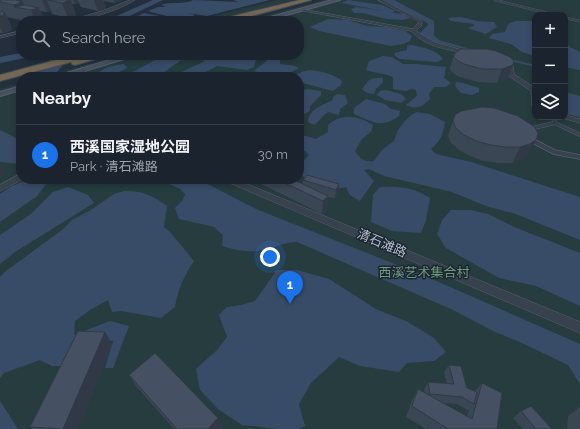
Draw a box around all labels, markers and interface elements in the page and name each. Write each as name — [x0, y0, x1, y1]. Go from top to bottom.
map controls — [532, 12, 568, 120]
button: + — [532, 12, 568, 48]
search box — [16, 16, 304, 60]
icon: search — [30, 27, 52, 49]
text: Search here — [62, 29, 145, 47]
button: − — [532, 48, 568, 84]
button: layers — [532, 84, 568, 120]
text: Nearby — [32, 88, 91, 108]
text: 西溪国家湿地公园 — [70, 138, 190, 156]
text: 1 — [42, 147, 48, 162]
text: 30 m — [258, 147, 288, 162]
text: Park · 清石滩路 — [70, 159, 158, 174]
street label: 清石滩路 — [355, 226, 409, 260]
your location — [260, 247, 280, 267]
park label: 西溪艺术集合村 — [378, 265, 470, 280]
pin: 1 — [277, 271, 303, 304]

